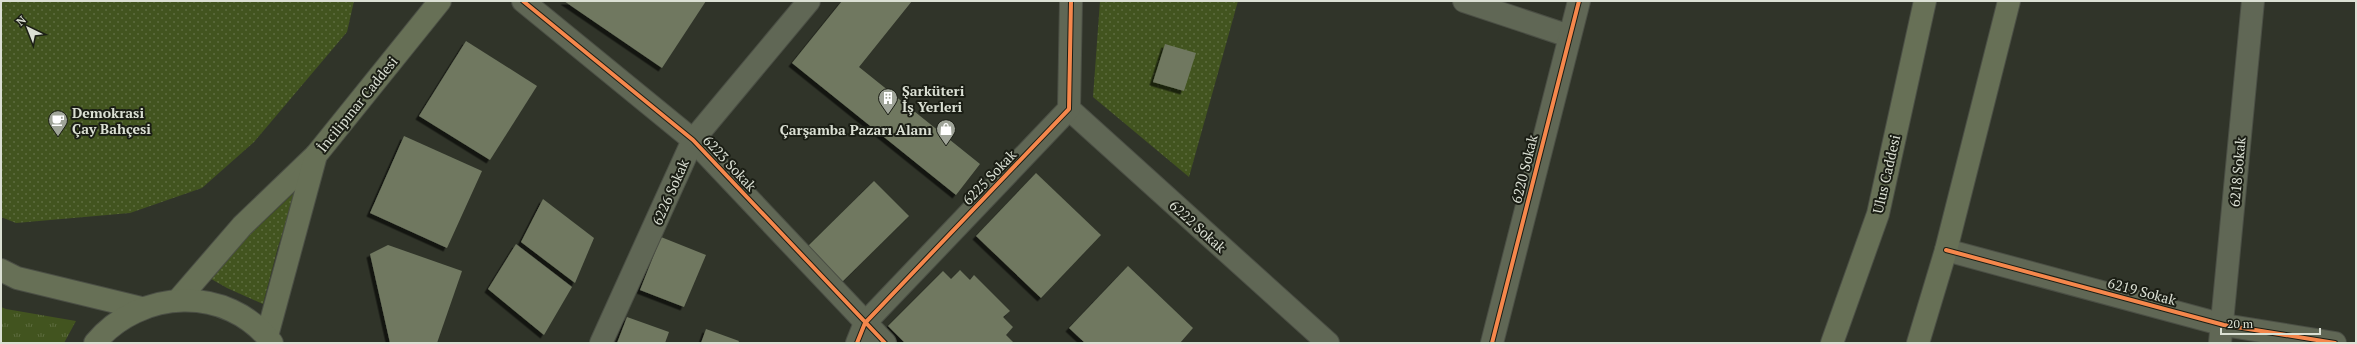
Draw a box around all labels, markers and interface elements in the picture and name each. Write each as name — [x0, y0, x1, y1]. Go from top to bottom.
north arrow — [8, 8, 48, 48]
text: N — [13, 12, 29, 29]
street label: İncilipınar Caddesi — [313, 52, 401, 156]
place label: Şarküteri İş Yerleri — [902, 81, 965, 116]
building icon: Şarküteri İş Yerleri — [877, 87, 899, 115]
place label: Demokrasi Çay Bahçesi — [72, 103, 151, 138]
cafe icon: Demokrasi Çay Bahçesi — [47, 109, 69, 137]
shop icon: Çarşamba Pazarı Alanı — [935, 118, 957, 146]
place label: Çarşamba Pazarı Alanı — [780, 120, 932, 139]
street label: 6223 Sokak — [699, 131, 761, 196]
street label: 6220 Sokak — [1506, 132, 1542, 205]
street label: Ulus Caddesi — [1868, 133, 1904, 215]
street label: 6218 Sokak — [2224, 136, 2250, 208]
street label: 6225 Sokak — [958, 145, 1021, 209]
street label: 6226 Sokak — [647, 155, 693, 228]
street label: 6222 Sokak — [1166, 196, 1231, 257]
street label: 6219 Sokak — [2106, 273, 2179, 309]
scale bar — [2221, 310, 2320, 336]
text: 20 m — [2227, 316, 2254, 331]

